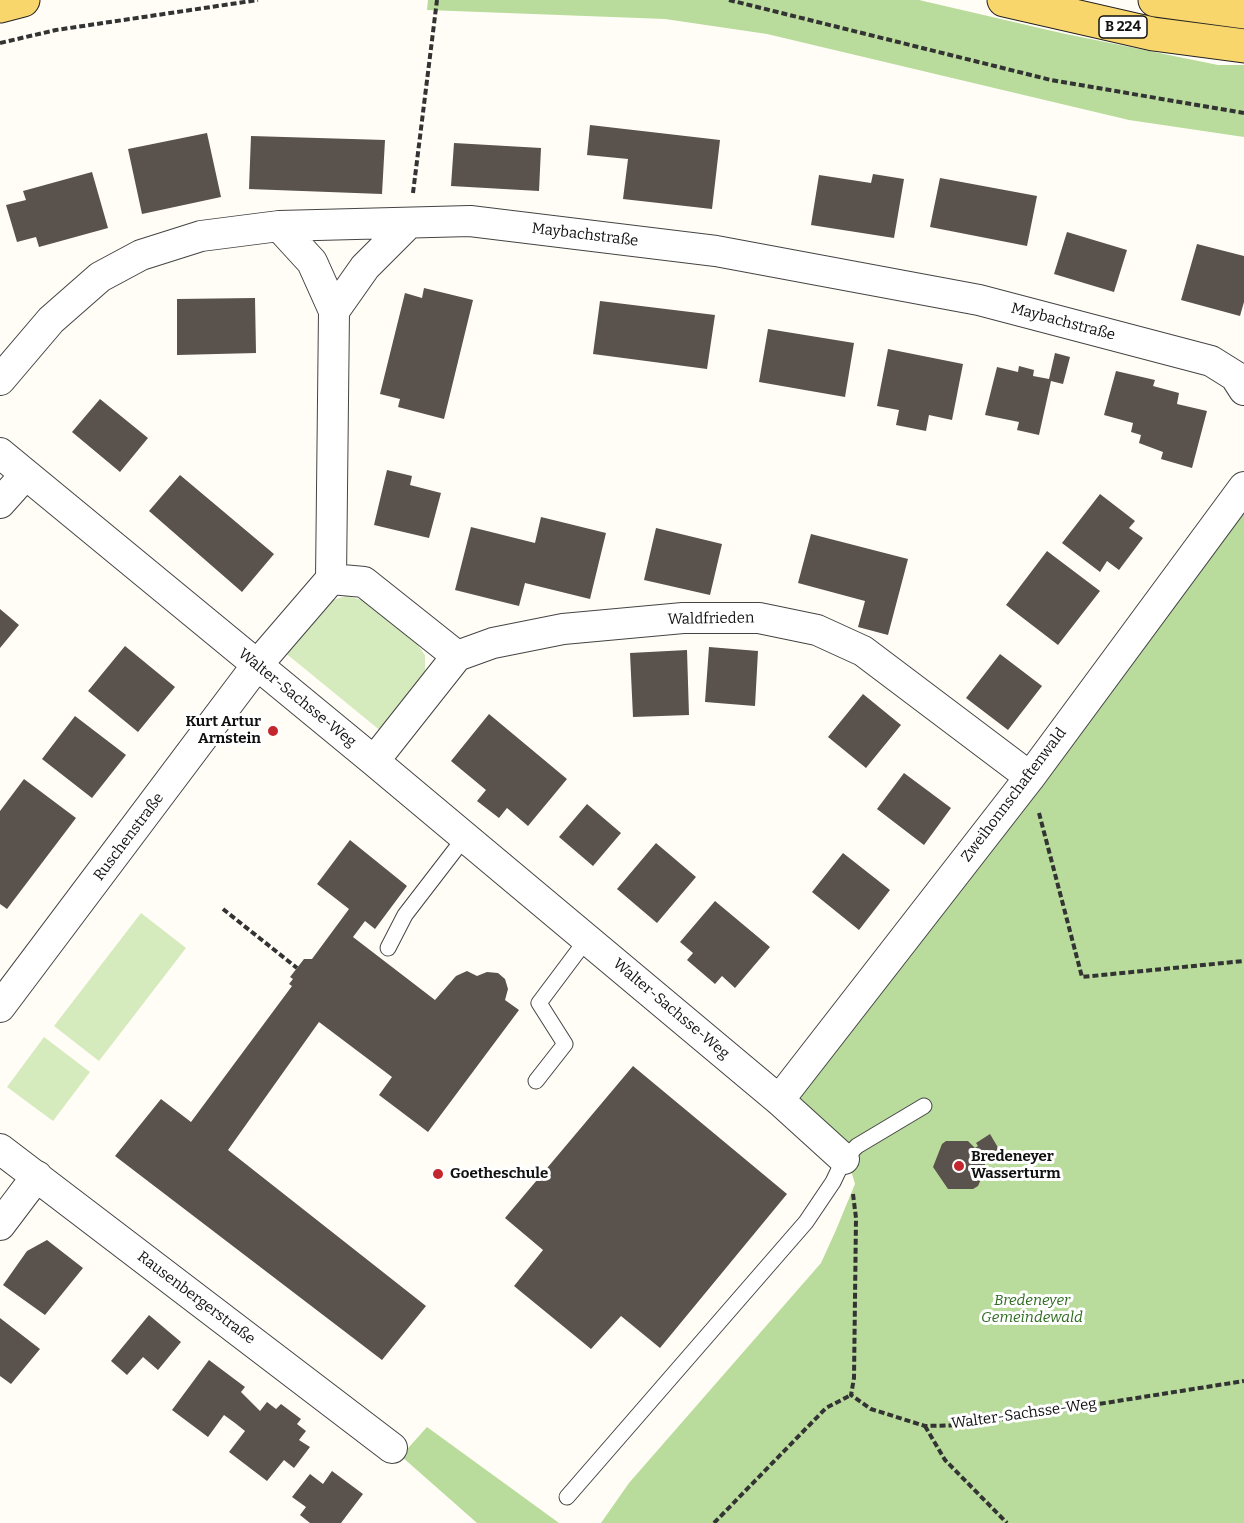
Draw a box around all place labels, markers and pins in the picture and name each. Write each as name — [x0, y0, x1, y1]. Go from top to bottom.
place label: Kurt Artur Arnstein — [185, 713, 261, 748]
marker: Kurt Artur Arnstein — [266, 724, 280, 738]
place label: Bredeneyer Wasserturm — [971, 1148, 1060, 1183]
marker: Bredeneyer Wasserturm — [952, 1159, 966, 1173]
place label: Goetheschule — [450, 1165, 548, 1183]
marker: Goetheschule — [431, 1167, 445, 1181]

